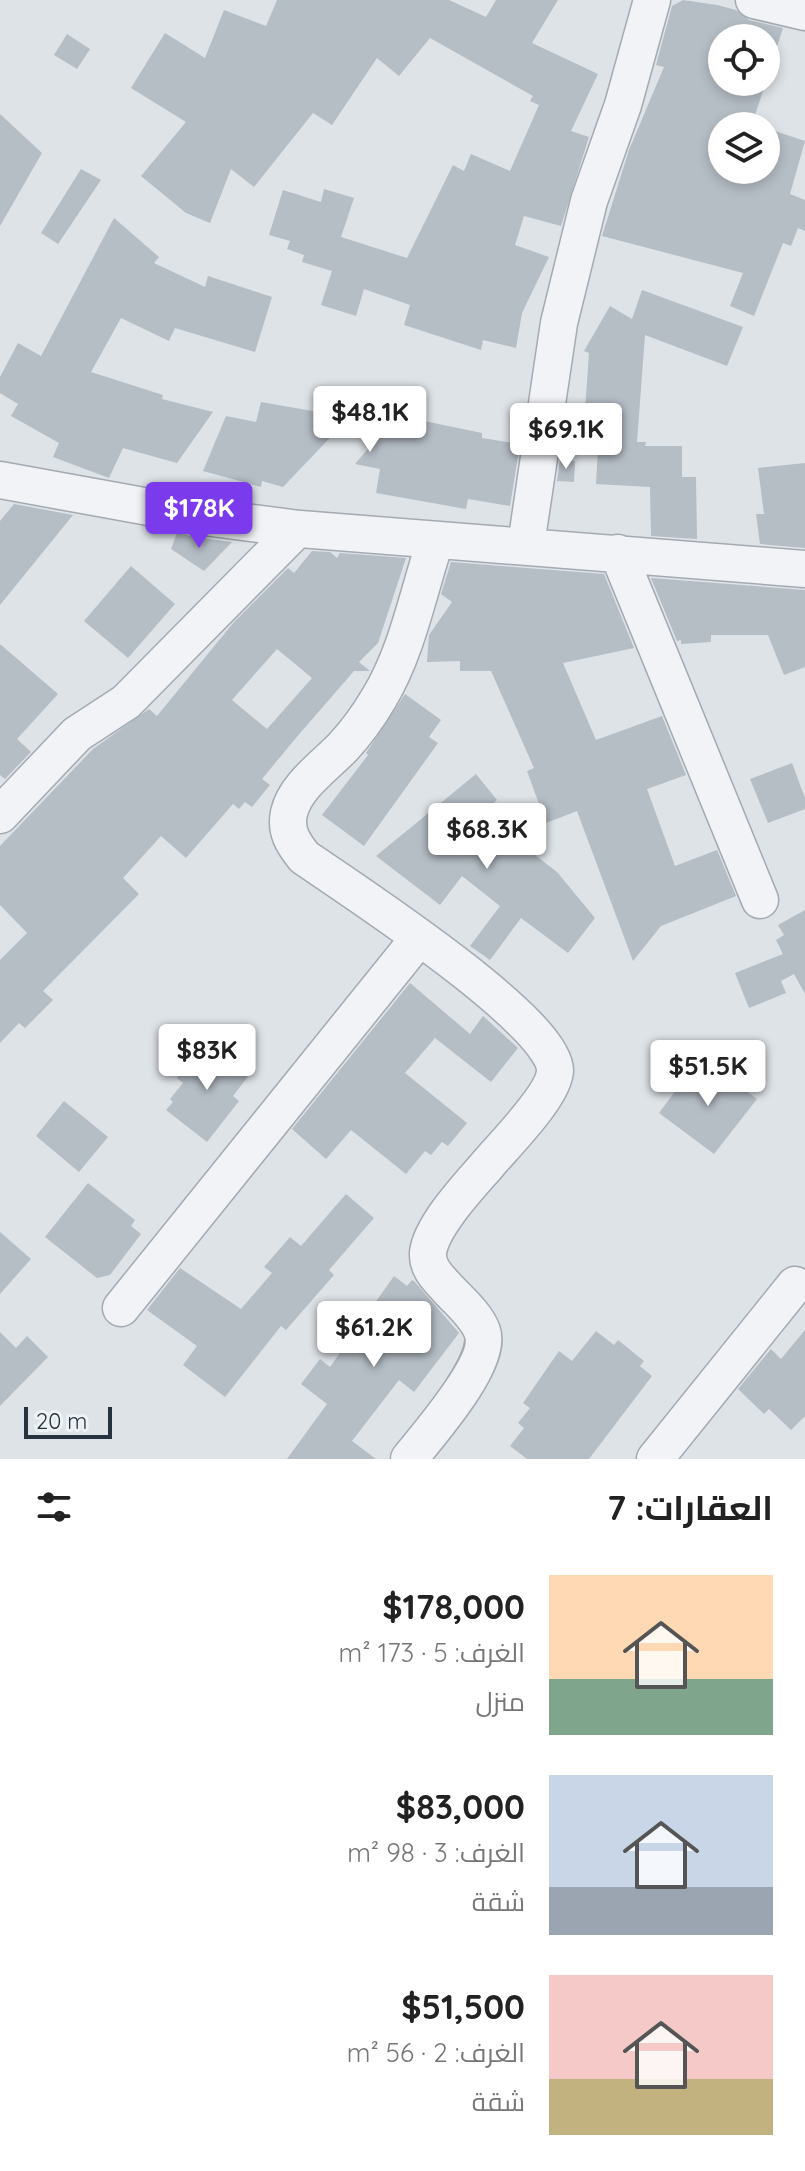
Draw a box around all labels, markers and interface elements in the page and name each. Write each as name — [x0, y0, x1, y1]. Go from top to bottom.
map controls — [708, 24, 780, 184]
button: locate — [708, 24, 780, 96]
button: layers — [708, 112, 780, 184]
pin: $48.1K — [305, 386, 435, 454]
text: $48.1K — [331, 395, 409, 428]
pin: $69.1K — [501, 403, 631, 471]
text: $69.1K — [528, 412, 604, 445]
pin: $178K — [143, 482, 255, 550]
text: $178K — [163, 491, 235, 524]
pin: $68.3K — [422, 803, 552, 871]
text: $68.3K — [446, 812, 528, 845]
pin: $83K — [160, 1024, 254, 1092]
text: $83K — [177, 1033, 237, 1066]
pin: $51.5K — [643, 1040, 773, 1108]
text: $51.5K — [668, 1049, 748, 1082]
pin: $61.2K — [309, 1301, 439, 1369]
text: $61.2K — [335, 1310, 413, 1343]
scale bar — [24, 1403, 112, 1439]
text: 20 m — [36, 1407, 87, 1435]
icon: filters — [32, 1485, 76, 1529]
text: العقارات: 7 — [607, 1486, 773, 1529]
text: $178,000 — [382, 1585, 525, 1628]
icon: home — [613, 1607, 709, 1703]
text: الغرف: 5 · 173 m² — [339, 1636, 525, 1669]
text: منزل — [476, 1685, 525, 1718]
text: $83,000 — [396, 1785, 525, 1828]
icon: home — [613, 1807, 709, 1903]
text: الغرف: 3 · 98 m² — [347, 1836, 525, 1869]
text: شقة — [472, 1885, 525, 1918]
text: $51,500 — [401, 1985, 525, 2028]
icon: home — [613, 2007, 709, 2103]
text: الغرف: 2 · 56 m² — [347, 2036, 525, 2069]
text: شقة — [472, 2085, 525, 2118]

